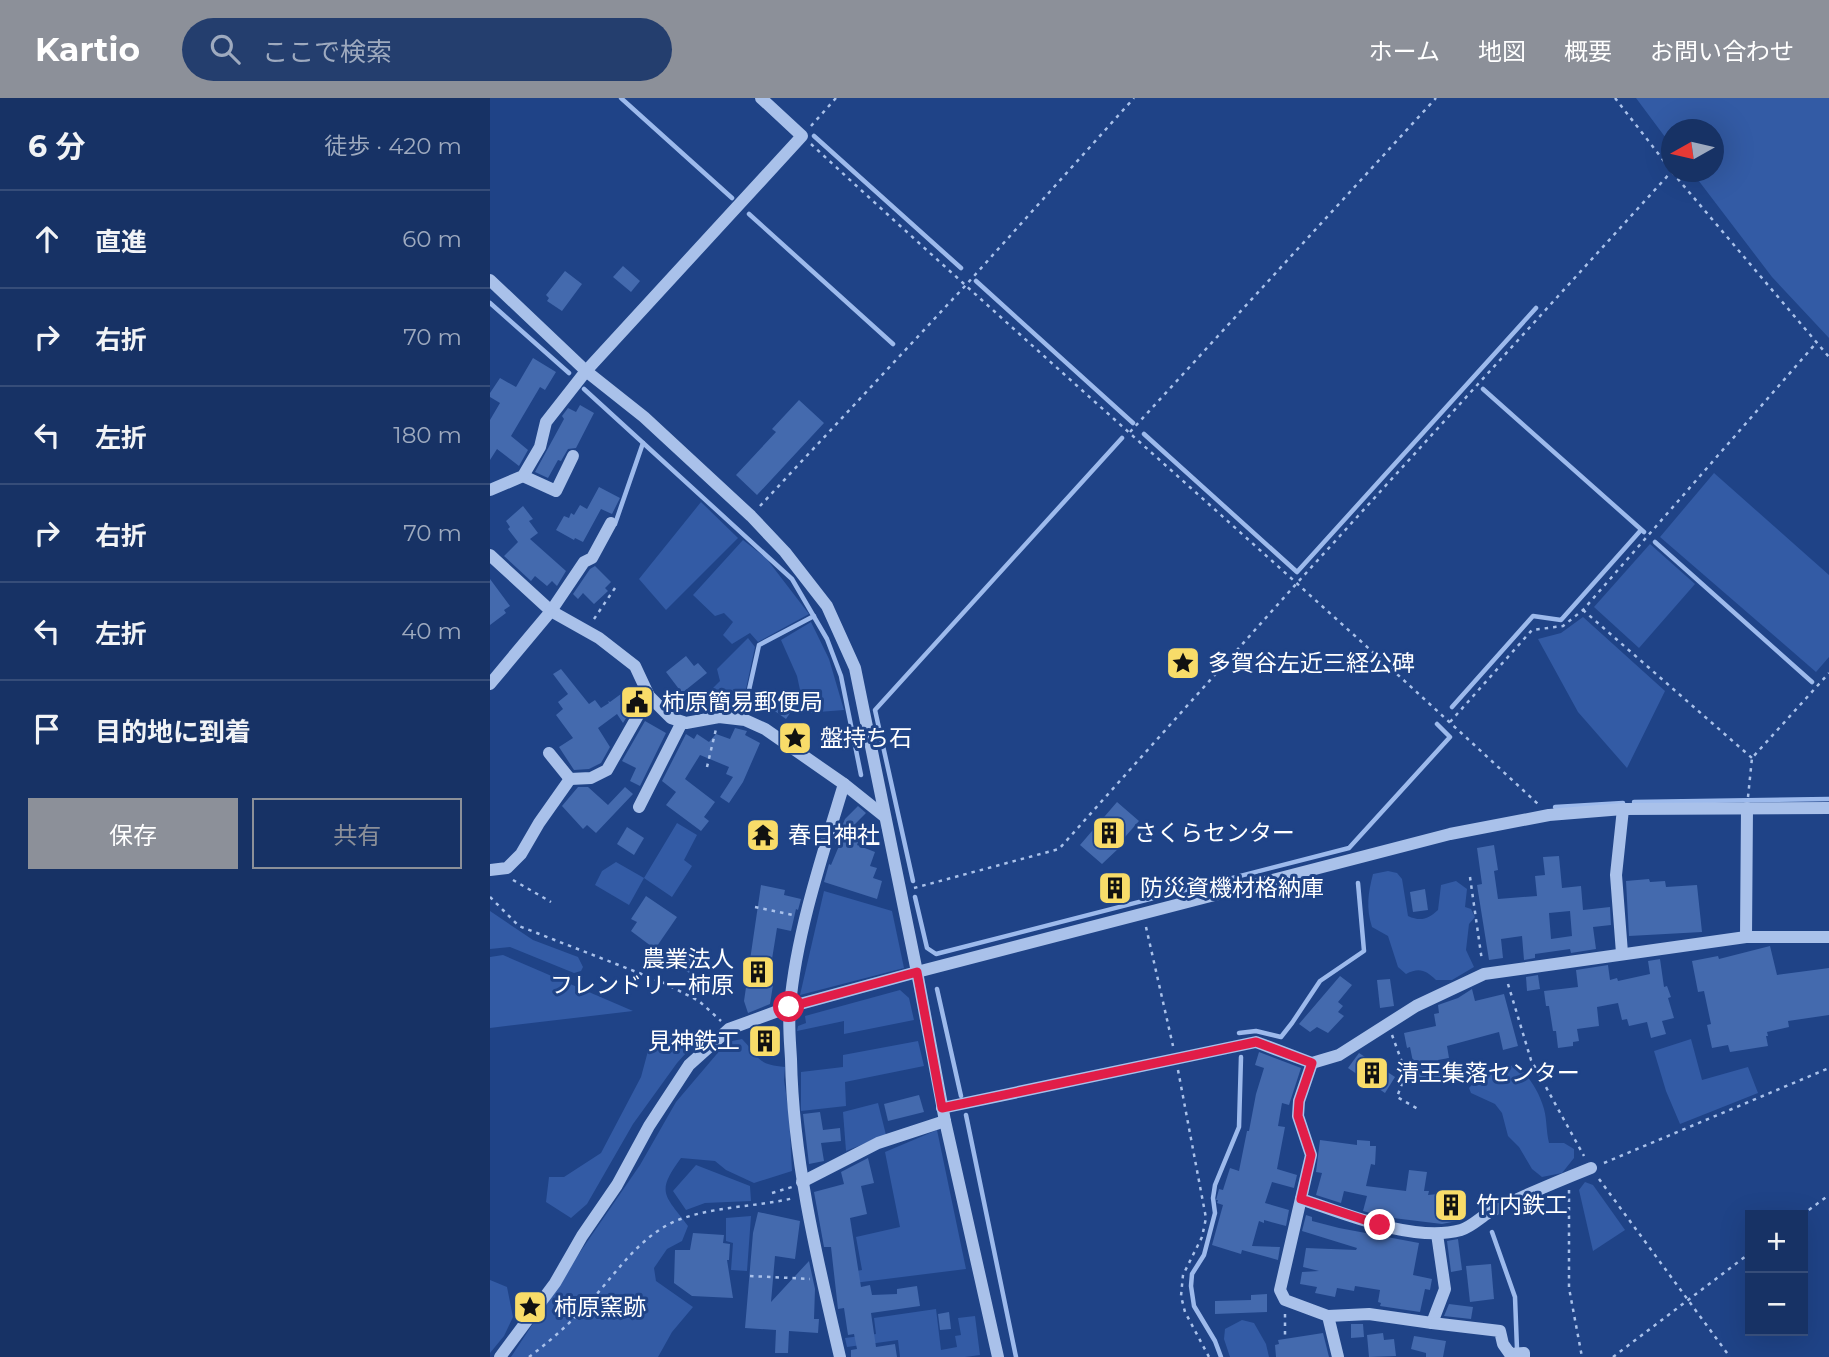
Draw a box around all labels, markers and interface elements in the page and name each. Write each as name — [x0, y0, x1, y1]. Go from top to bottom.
search box — [182, 18, 672, 81]
text: Kartio — [35, 29, 140, 69]
icon: search — [206, 30, 244, 68]
text: ここで検索 — [262, 36, 392, 68]
text: ホーム — [1369, 37, 1440, 66]
text: 地図 — [1478, 37, 1526, 66]
text: 概要 — [1564, 37, 1612, 66]
text: お問い合わせ — [1650, 37, 1794, 66]
north arrow — [1661, 119, 1724, 182]
text: 6 分 — [28, 128, 86, 165]
text: 徒歩 · 420 m — [324, 132, 462, 160]
icon: ahead — [28, 220, 66, 258]
text: 60 m — [402, 225, 462, 253]
text: 直進 — [95, 226, 147, 258]
icon: right — [28, 318, 66, 356]
text: 70 m — [403, 323, 462, 351]
text: 右折 — [95, 324, 147, 356]
icon: left — [28, 416, 66, 454]
text: 180 m — [393, 421, 462, 449]
text: 左折 — [95, 422, 147, 454]
icon: right — [28, 514, 66, 552]
text: 70 m — [403, 519, 462, 547]
text: 右折 — [95, 520, 147, 552]
icon: left — [28, 612, 66, 650]
text: 40 m — [401, 617, 462, 645]
text: 左折 — [95, 618, 147, 650]
place icon: 多賀谷左近三経公碑 — [1164, 644, 1202, 682]
place label: 多賀谷左近三経公碑 — [1208, 649, 1415, 677]
public building icon: 柿原簡易郵便局 — [618, 683, 656, 721]
place label: 柿原簡易郵便局 — [662, 688, 823, 716]
icon: arrive — [28, 710, 66, 748]
text: 目的地に到着 — [95, 716, 251, 748]
place icon: 盤持ち石 — [776, 719, 814, 757]
place label: 盤持ち石 — [820, 724, 912, 752]
button: 保存 — [28, 798, 238, 869]
button: 共有 — [252, 798, 462, 869]
building icon: さくらセンター — [1090, 814, 1128, 852]
temple icon: 春日神社 — [744, 816, 782, 854]
place label: さくらセンター — [1134, 819, 1295, 847]
place label: 春日神社 — [788, 821, 880, 849]
building icon: 防災資機材格納庫 — [1096, 869, 1134, 907]
place label: 防災資機材格納庫 — [1140, 874, 1324, 902]
place label: 農業法人 フレンドリー柿原 — [550, 945, 734, 999]
building icon: 農業法人 フレンドリー柿原 — [739, 953, 777, 991]
route start — [773, 991, 804, 1022]
building icon: 見神鉄工 — [746, 1022, 784, 1060]
place label: 見神鉄工 — [648, 1027, 740, 1055]
building icon: 清王集落センター — [1353, 1054, 1391, 1092]
place label: 清王集落センター — [1396, 1059, 1580, 1087]
building icon: 竹内鉄工 — [1432, 1186, 1470, 1224]
place label: 竹内鉄工 — [1476, 1191, 1568, 1219]
route end — [1364, 1209, 1395, 1240]
map controls — [1745, 1210, 1808, 1336]
button: + — [1745, 1210, 1808, 1273]
button: − — [1745, 1273, 1808, 1336]
place icon: 柿原窯跡 — [511, 1288, 549, 1326]
place label: 柿原窯跡 — [554, 1293, 646, 1321]

